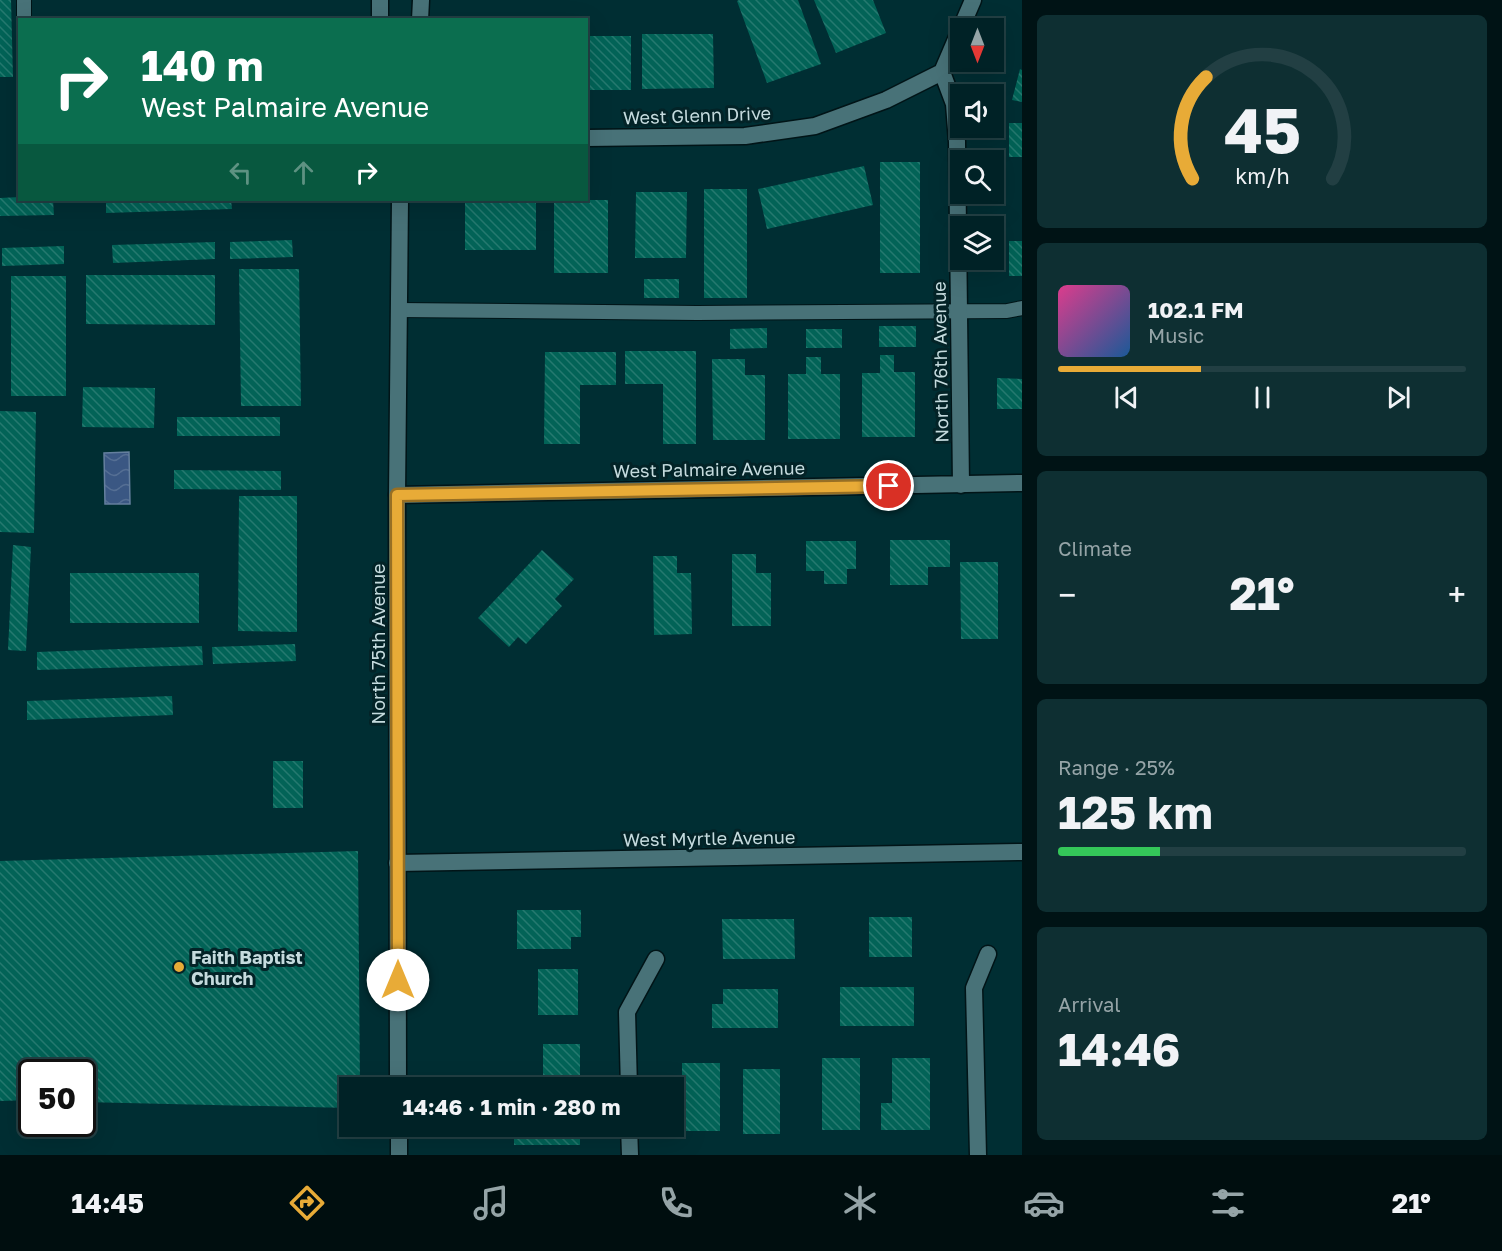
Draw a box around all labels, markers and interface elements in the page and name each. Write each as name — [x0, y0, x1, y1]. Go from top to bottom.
north arrow — [950, 18, 1004, 72]
map controls — [950, 18, 1004, 270]
text: 140 m — [141, 40, 263, 90]
icon: right — [42, 42, 120, 120]
button: sound — [950, 84, 1004, 138]
text: West Palmaire Avenue — [141, 91, 429, 123]
text: 45 — [1223, 92, 1301, 167]
street label: West Glenn Drive — [623, 101, 771, 129]
button: search — [950, 150, 1004, 204]
icon: left — [224, 156, 257, 189]
icon: ahead — [287, 156, 320, 189]
icon: right — [350, 156, 383, 189]
text: km/h — [1235, 163, 1289, 189]
button: layers — [950, 216, 1004, 270]
street label: North 76th Avenue — [928, 281, 952, 443]
text: 102.1 FM — [1148, 296, 1244, 323]
text: Music — [1148, 323, 1204, 347]
icon: previous — [1110, 381, 1143, 414]
icon: pause — [1246, 381, 1279, 414]
icon: next — [1382, 381, 1415, 414]
street label: West Palmaire Avenue — [613, 456, 805, 482]
pin — [863, 460, 914, 511]
icon: arrive — [872, 469, 905, 502]
text: Climate — [1058, 536, 1132, 560]
street label: North 75th Avenue — [367, 564, 389, 724]
text: 21° — [1229, 566, 1295, 620]
text: − — [1058, 575, 1076, 614]
text: + — [1448, 575, 1466, 614]
text: Range · 25% — [1058, 755, 1175, 779]
text: 125 km — [1058, 785, 1213, 839]
street label: West Myrtle Avenue — [623, 825, 795, 851]
place label: Faith Baptist Church — [191, 946, 303, 989]
position arrow — [366, 948, 430, 1012]
marker: Faith Baptist Church — [172, 960, 186, 974]
text: Arrival — [1058, 992, 1121, 1016]
text: 14:46 — [1058, 1022, 1180, 1076]
speed limit sign: 50 — [18, 1059, 96, 1137]
text: 14:46 · 1 min · 280 m — [403, 1093, 620, 1120]
icon: directions — [286, 1182, 328, 1224]
icon: music — [470, 1182, 512, 1224]
icon: phone — [655, 1182, 697, 1224]
icon: climate — [839, 1182, 881, 1224]
icon: car — [1023, 1182, 1065, 1224]
icon: filters — [1207, 1182, 1249, 1224]
text: 14:45 — [71, 1187, 144, 1219]
text: 21° — [1392, 1187, 1431, 1219]

